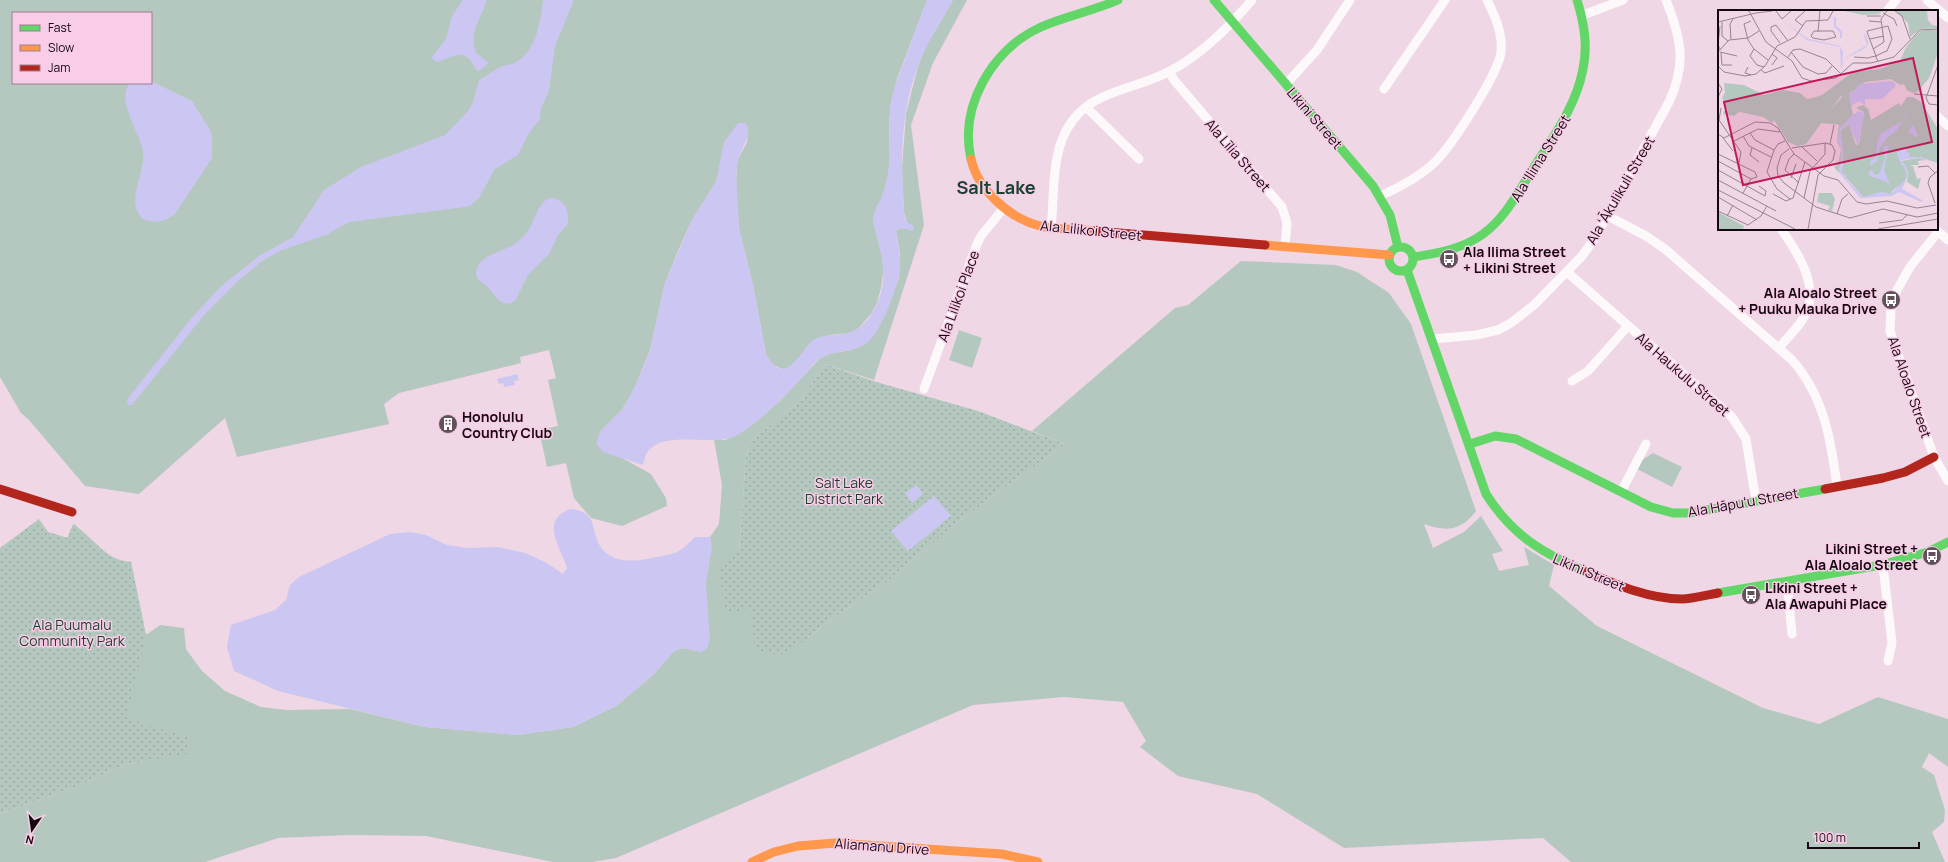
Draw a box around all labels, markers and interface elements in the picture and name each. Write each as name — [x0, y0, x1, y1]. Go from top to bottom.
inset map — [1718, 10, 1938, 230]
legend — [12, 12, 152, 84]
text: Fast — [48, 19, 72, 36]
text: Slow — [48, 39, 74, 56]
text: Jam — [48, 59, 70, 76]
street label: Likini Street — [1283, 83, 1347, 153]
street label: Ala ʻIlima Street — [1506, 111, 1575, 205]
street label: Ala Līlia Street — [1201, 114, 1275, 196]
street label: Ala ʻĀkulikuli Street — [1581, 132, 1659, 248]
district label: Salt Lake — [957, 175, 1036, 199]
street label: Ala Lilikoi Street — [1039, 215, 1143, 245]
place label: Ala Ilima Street + Likini Street — [1463, 242, 1566, 277]
street label: Ala Lilikoi Place — [933, 248, 983, 344]
bus stop icon: Ala Ilima Street + Likini Street — [1438, 248, 1460, 270]
place label: Ala Aloalo Street + Puuku Mauka Drive — [1738, 283, 1877, 318]
bus stop icon: Ala Aloalo Street + Puuku Mauka Drive — [1880, 289, 1902, 311]
street label: Ala Haukulu Street — [1632, 328, 1734, 421]
street label: Ala Aloalo Street — [1884, 334, 1936, 441]
place label: Honolulu Country Club — [462, 407, 553, 442]
building icon: Honolulu Country Club — [437, 413, 459, 435]
park label: Salt Lake District Park — [805, 473, 884, 508]
street label: Ala Hāpuʻu Street — [1686, 483, 1800, 521]
place label: Likini Street + Ala Aloalo Street — [1805, 539, 1918, 574]
bus stop icon: Likini Street + Ala Aloalo Street — [1921, 545, 1943, 567]
street label: Likini Street — [1550, 548, 1628, 596]
place label: Likini Street + Ala Awapuhi Place — [1765, 578, 1887, 613]
bus stop icon: Likini Street + Ala Awapuhi Place — [1740, 584, 1762, 606]
park label: Ala Puumalu Community Park — [19, 615, 126, 650]
north arrow — [12, 810, 52, 850]
scale bar — [1808, 824, 1919, 850]
text: 100 m — [1814, 829, 1846, 846]
text: N — [24, 832, 35, 848]
street label: Aliamanu Drive — [834, 833, 930, 859]

